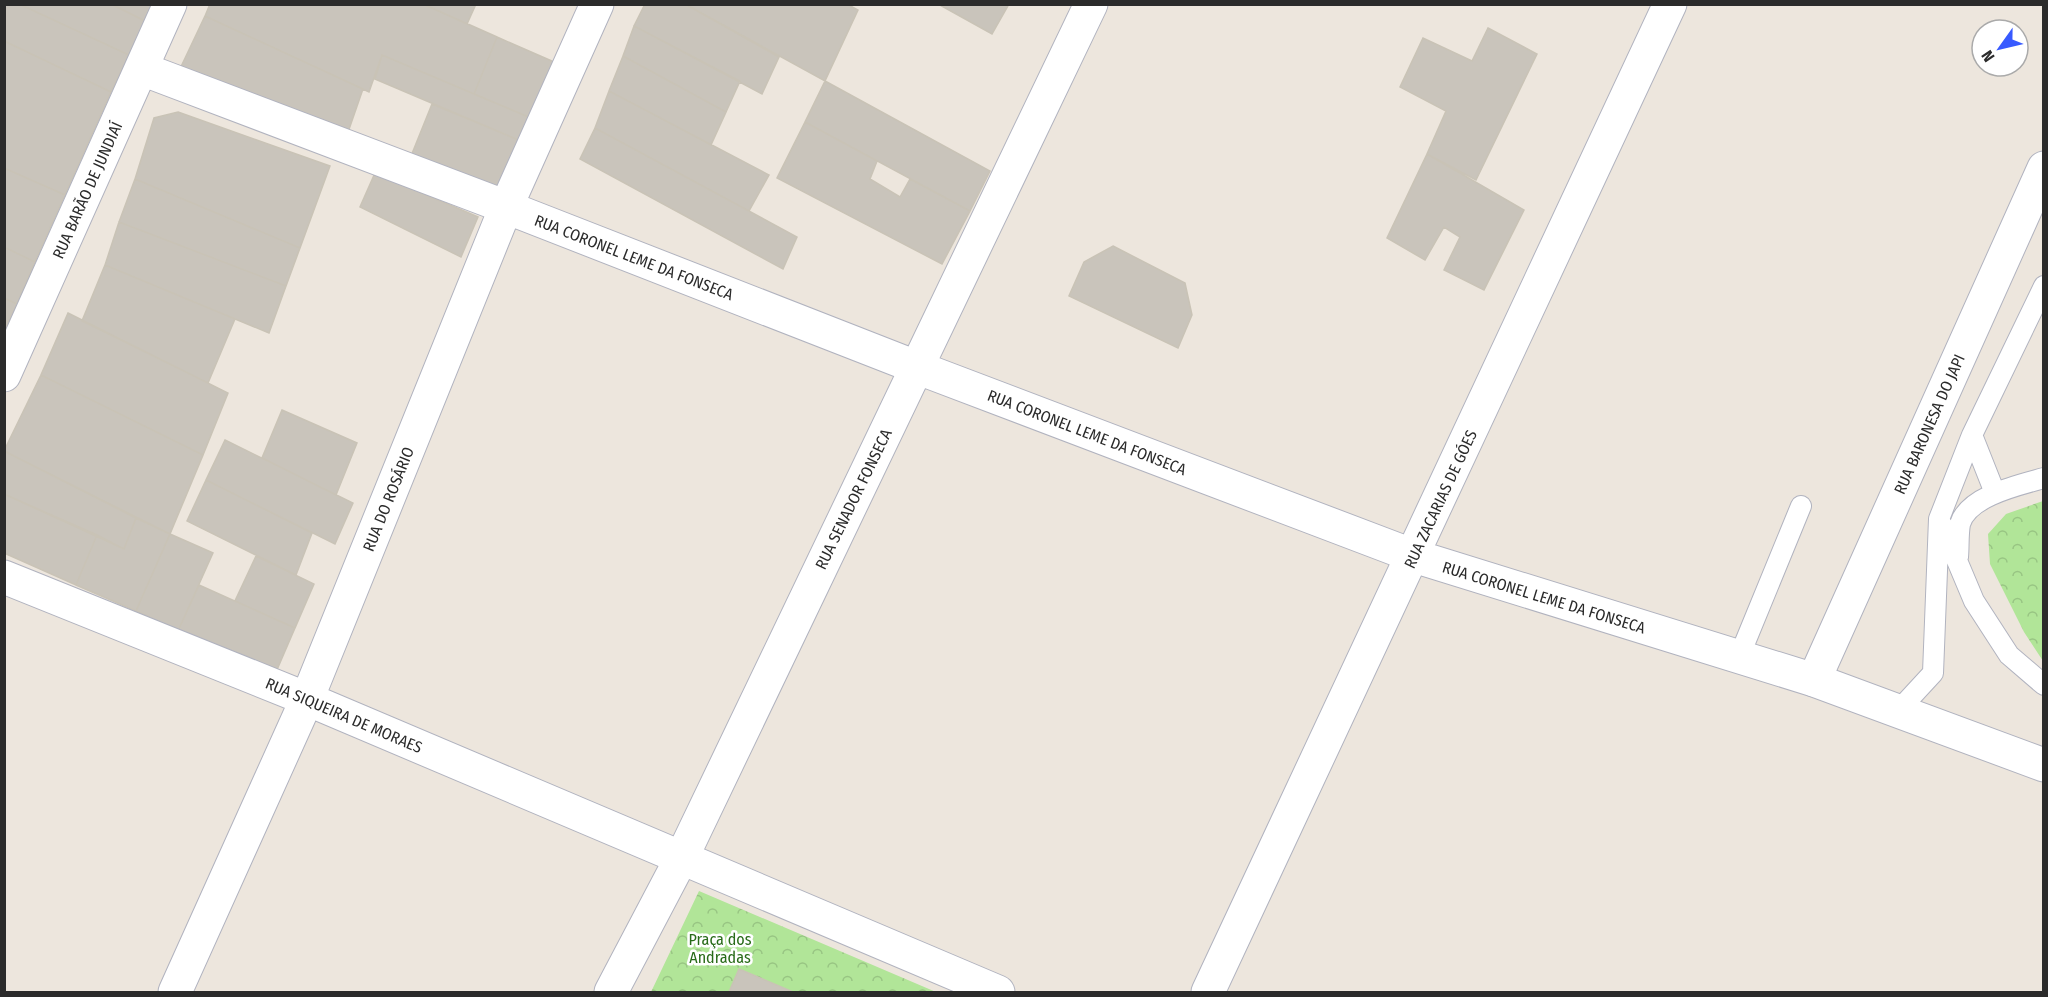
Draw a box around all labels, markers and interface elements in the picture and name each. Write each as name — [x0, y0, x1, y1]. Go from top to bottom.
north arrow — [1970, 18, 2030, 78]
text: N — [1977, 47, 1999, 65]
street label: RUA BARÃO DE JUNDIAÍ — [49, 119, 126, 262]
street label: RUA CORONEL LEME DA FONSECA — [532, 211, 736, 304]
street label: RUA BARONESA DO JAPI — [1890, 351, 1969, 497]
street label: RUA CORONEL LEME DA FONSECA — [985, 386, 1189, 479]
street label: RUA SENADOR FONSECA — [811, 425, 896, 572]
street label: RUA ZACARIAS DE GÓES — [1400, 427, 1481, 571]
street label: RUA DO ROSÁRIO — [359, 444, 418, 554]
street label: RUA CORONEL LEME DA FONSECA — [1440, 557, 1648, 638]
street label: RUA SIQUEIRA DE MORAES — [263, 674, 425, 757]
park label: Praça dos Andradas — [688, 930, 752, 967]

